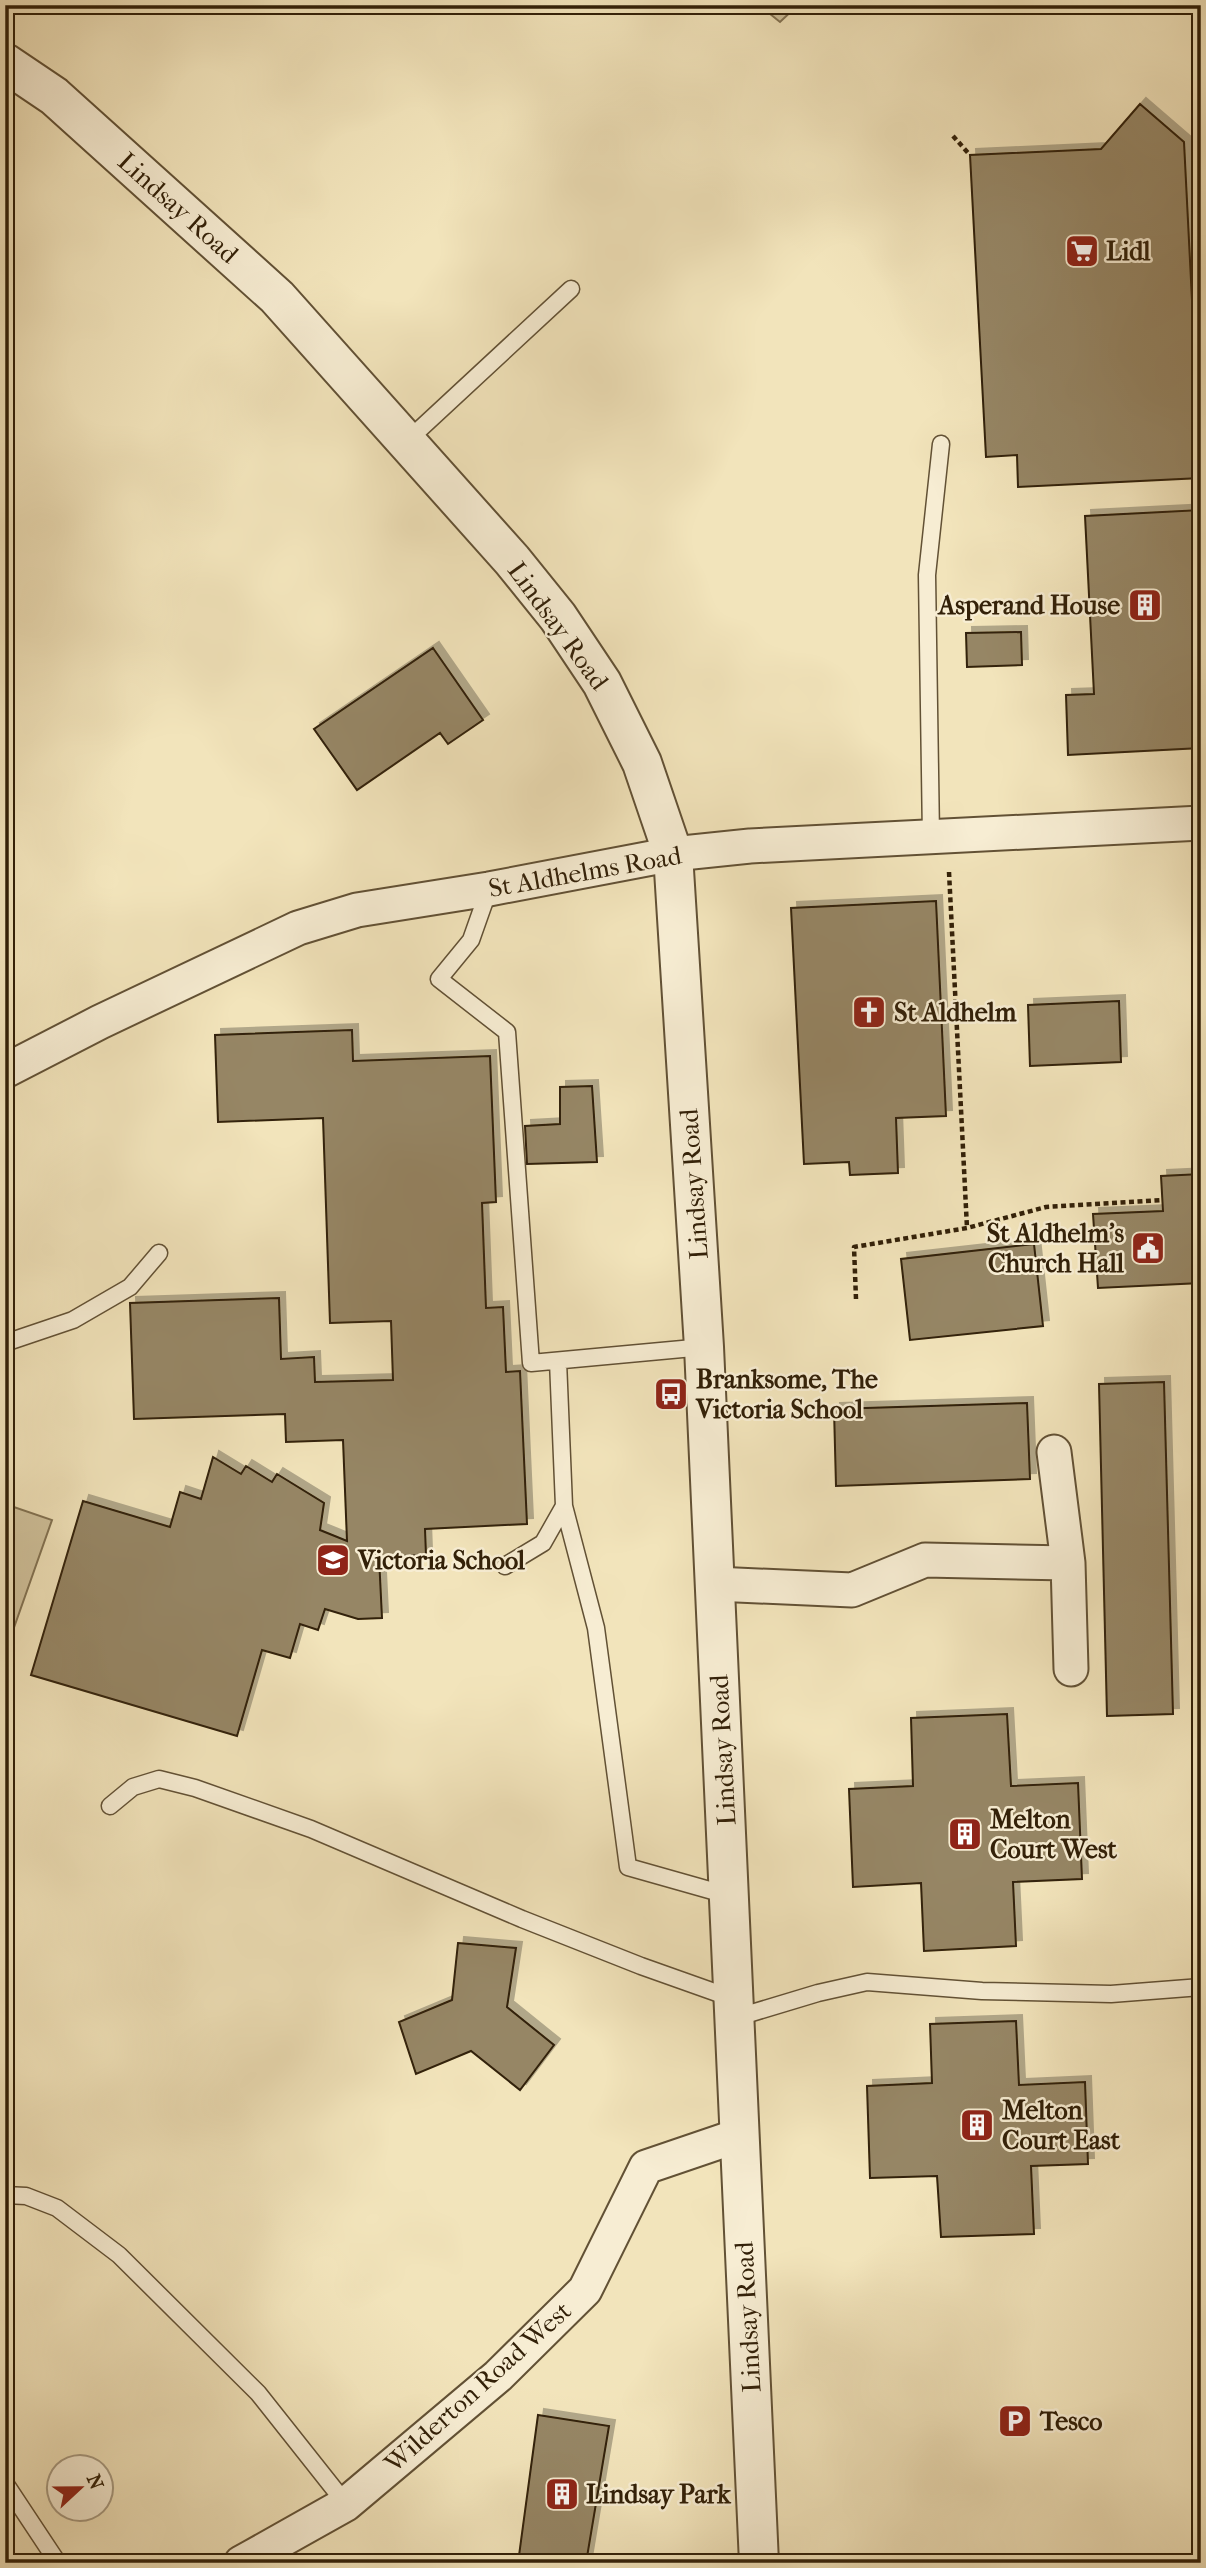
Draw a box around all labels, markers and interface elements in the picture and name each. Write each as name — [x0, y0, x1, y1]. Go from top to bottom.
street label: Lindsay Road — [112, 146, 245, 271]
supermarket icon: Lidl — [1063, 232, 1101, 270]
place label: Lidl — [1106, 236, 1151, 267]
street label: Lindsay Road — [501, 556, 615, 697]
building icon: Asperand House — [1126, 586, 1164, 624]
place label: Asperand House — [936, 590, 1120, 621]
street label: St Aldhelms Road — [486, 840, 685, 904]
church icon: St Aldhelm — [850, 993, 888, 1031]
place label: St Aldhelm — [894, 997, 1017, 1028]
street label: Lindsay Road — [673, 1107, 715, 1260]
place label: St Aldhelm's Church Hall — [987, 1218, 1125, 1279]
public building icon: St Aldhelm's Church Hall — [1129, 1229, 1167, 1267]
place label: Branksome, The Victoria School — [695, 1364, 878, 1425]
bus stop icon: Branksome, The Victoria School — [652, 1375, 690, 1413]
school or university icon: Victoria School — [314, 1541, 352, 1579]
place label: Victoria School — [357, 1545, 526, 1576]
street label: Lindsay Road — [704, 1673, 742, 1826]
place label: Melton Court West — [990, 1804, 1117, 1865]
building icon: Melton Court West — [946, 1815, 984, 1853]
place label: Melton Court East — [1002, 2095, 1121, 2156]
building icon: Melton Court East — [958, 2106, 996, 2144]
street label: Lindsay Road — [729, 2240, 767, 2393]
street label: Wilderton Road West — [378, 2295, 578, 2480]
parking icon: Tesco — [996, 2402, 1034, 2440]
place label: Tesco — [1039, 2406, 1102, 2437]
north arrow — [46, 2452, 116, 2522]
text: N — [82, 2471, 108, 2493]
building icon: Lindsay Park — [543, 2475, 581, 2513]
place label: Lindsay Park — [586, 2479, 732, 2510]

